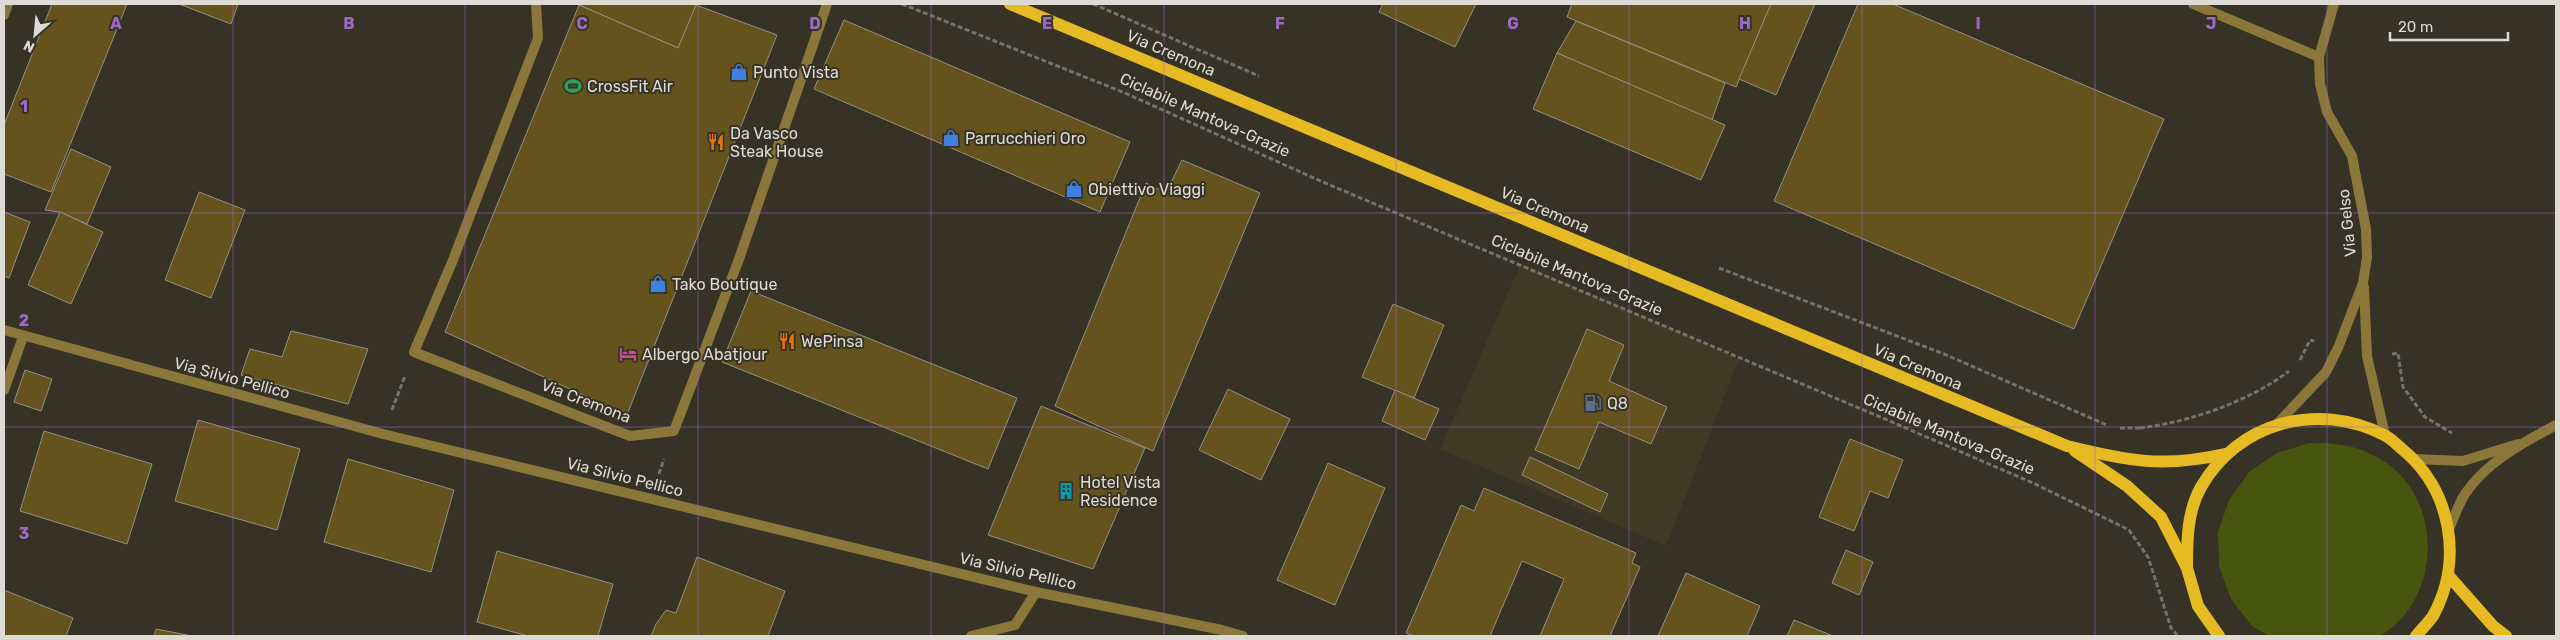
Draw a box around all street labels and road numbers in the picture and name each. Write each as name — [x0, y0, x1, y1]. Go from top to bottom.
street label: Via Cremona — [1124, 26, 1218, 80]
street label: Ciclabile Mantova-Grazie — [1117, 69, 1293, 161]
street label: Via Cremona — [1498, 183, 1592, 237]
street label: Via Gelso — [2334, 188, 2360, 258]
street label: Ciclabile Mantova-Grazie — [1488, 230, 1666, 320]
street label: Via Cremona — [1871, 340, 1965, 394]
street label: Via Silvio Pellico — [172, 353, 292, 403]
street label: Via Cremona — [538, 375, 634, 427]
street label: Ciclabile Mantova-Grazie — [1860, 389, 2038, 479]
street label: Via Silvio Pellico — [565, 453, 685, 501]
street label: Via Silvio Pellico — [958, 548, 1078, 594]

